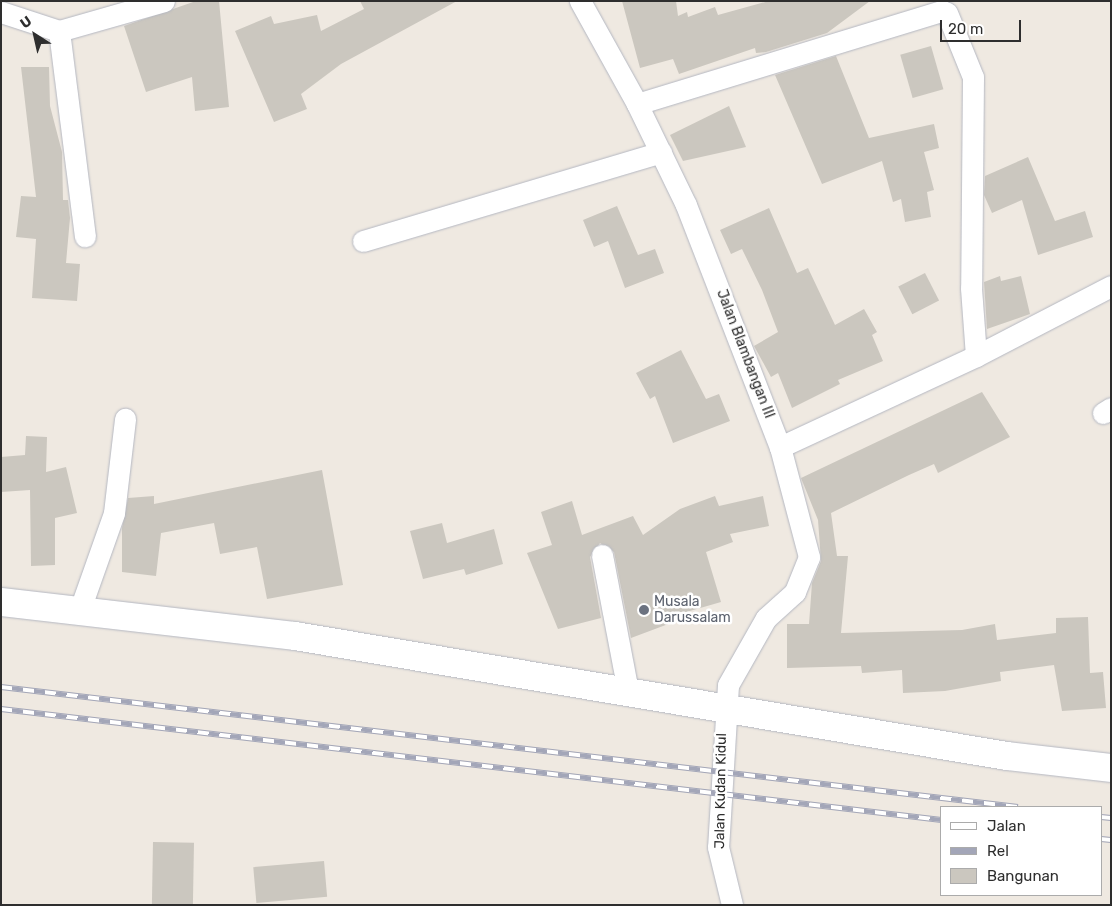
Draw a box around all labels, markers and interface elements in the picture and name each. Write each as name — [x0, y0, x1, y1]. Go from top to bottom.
north arrow — [10, 10, 60, 60]
scale bar — [942, 10, 1023, 42]
text: U — [17, 12, 35, 32]
text: 20 m — [948, 20, 983, 38]
street label: Jalan Blambangan III — [713, 287, 777, 421]
place label: Musala Darussalam — [654, 594, 731, 626]
marker: Musala Darussalam — [638, 604, 650, 616]
street label: Jalan Kudan Kidul — [712, 733, 730, 849]
legend — [940, 806, 1102, 896]
text: Jalan — [987, 817, 1026, 835]
text: Rel — [987, 842, 1009, 860]
text: Bangunan — [987, 867, 1059, 885]

